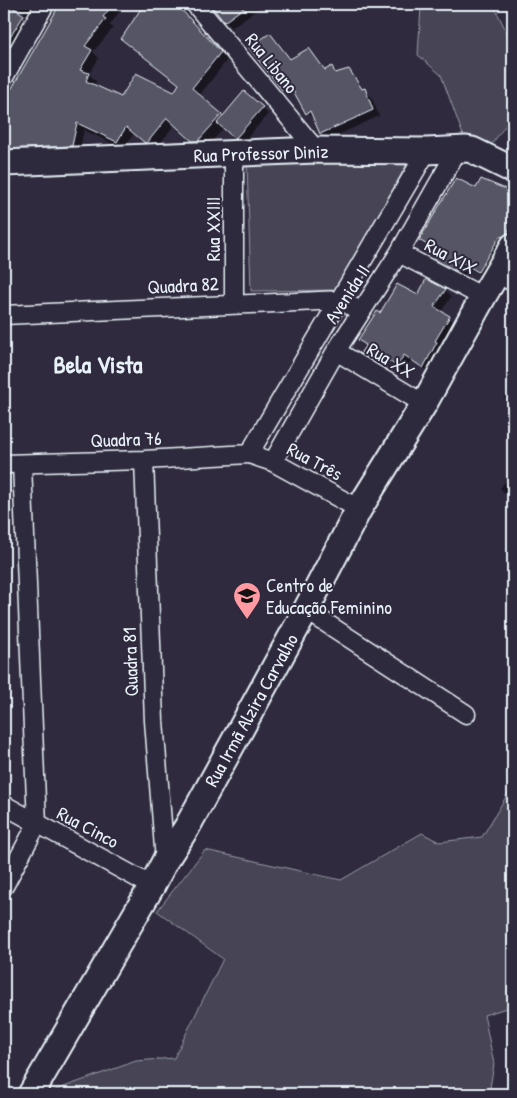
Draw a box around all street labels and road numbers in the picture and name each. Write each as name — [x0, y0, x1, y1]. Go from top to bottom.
street label: Rua Libano — [240, 27, 305, 99]
street label: Rua Professor Diniz — [193, 138, 329, 168]
street label: Rua XXIII — [200, 197, 226, 261]
street label: Rua XIX — [420, 232, 482, 280]
street label: Avenida II — [318, 259, 376, 329]
street label: Quadra 82 — [147, 270, 219, 300]
street label: Rua XX — [362, 336, 420, 384]
street label: Quadra 76 — [90, 425, 162, 453]
street label: Rua Três — [283, 436, 347, 486]
street label: Quadra 81 — [116, 627, 144, 697]
street label: Rua Irmã Alzira Carvalho — [198, 628, 304, 791]
street label: Rua Cinco — [53, 800, 124, 854]

